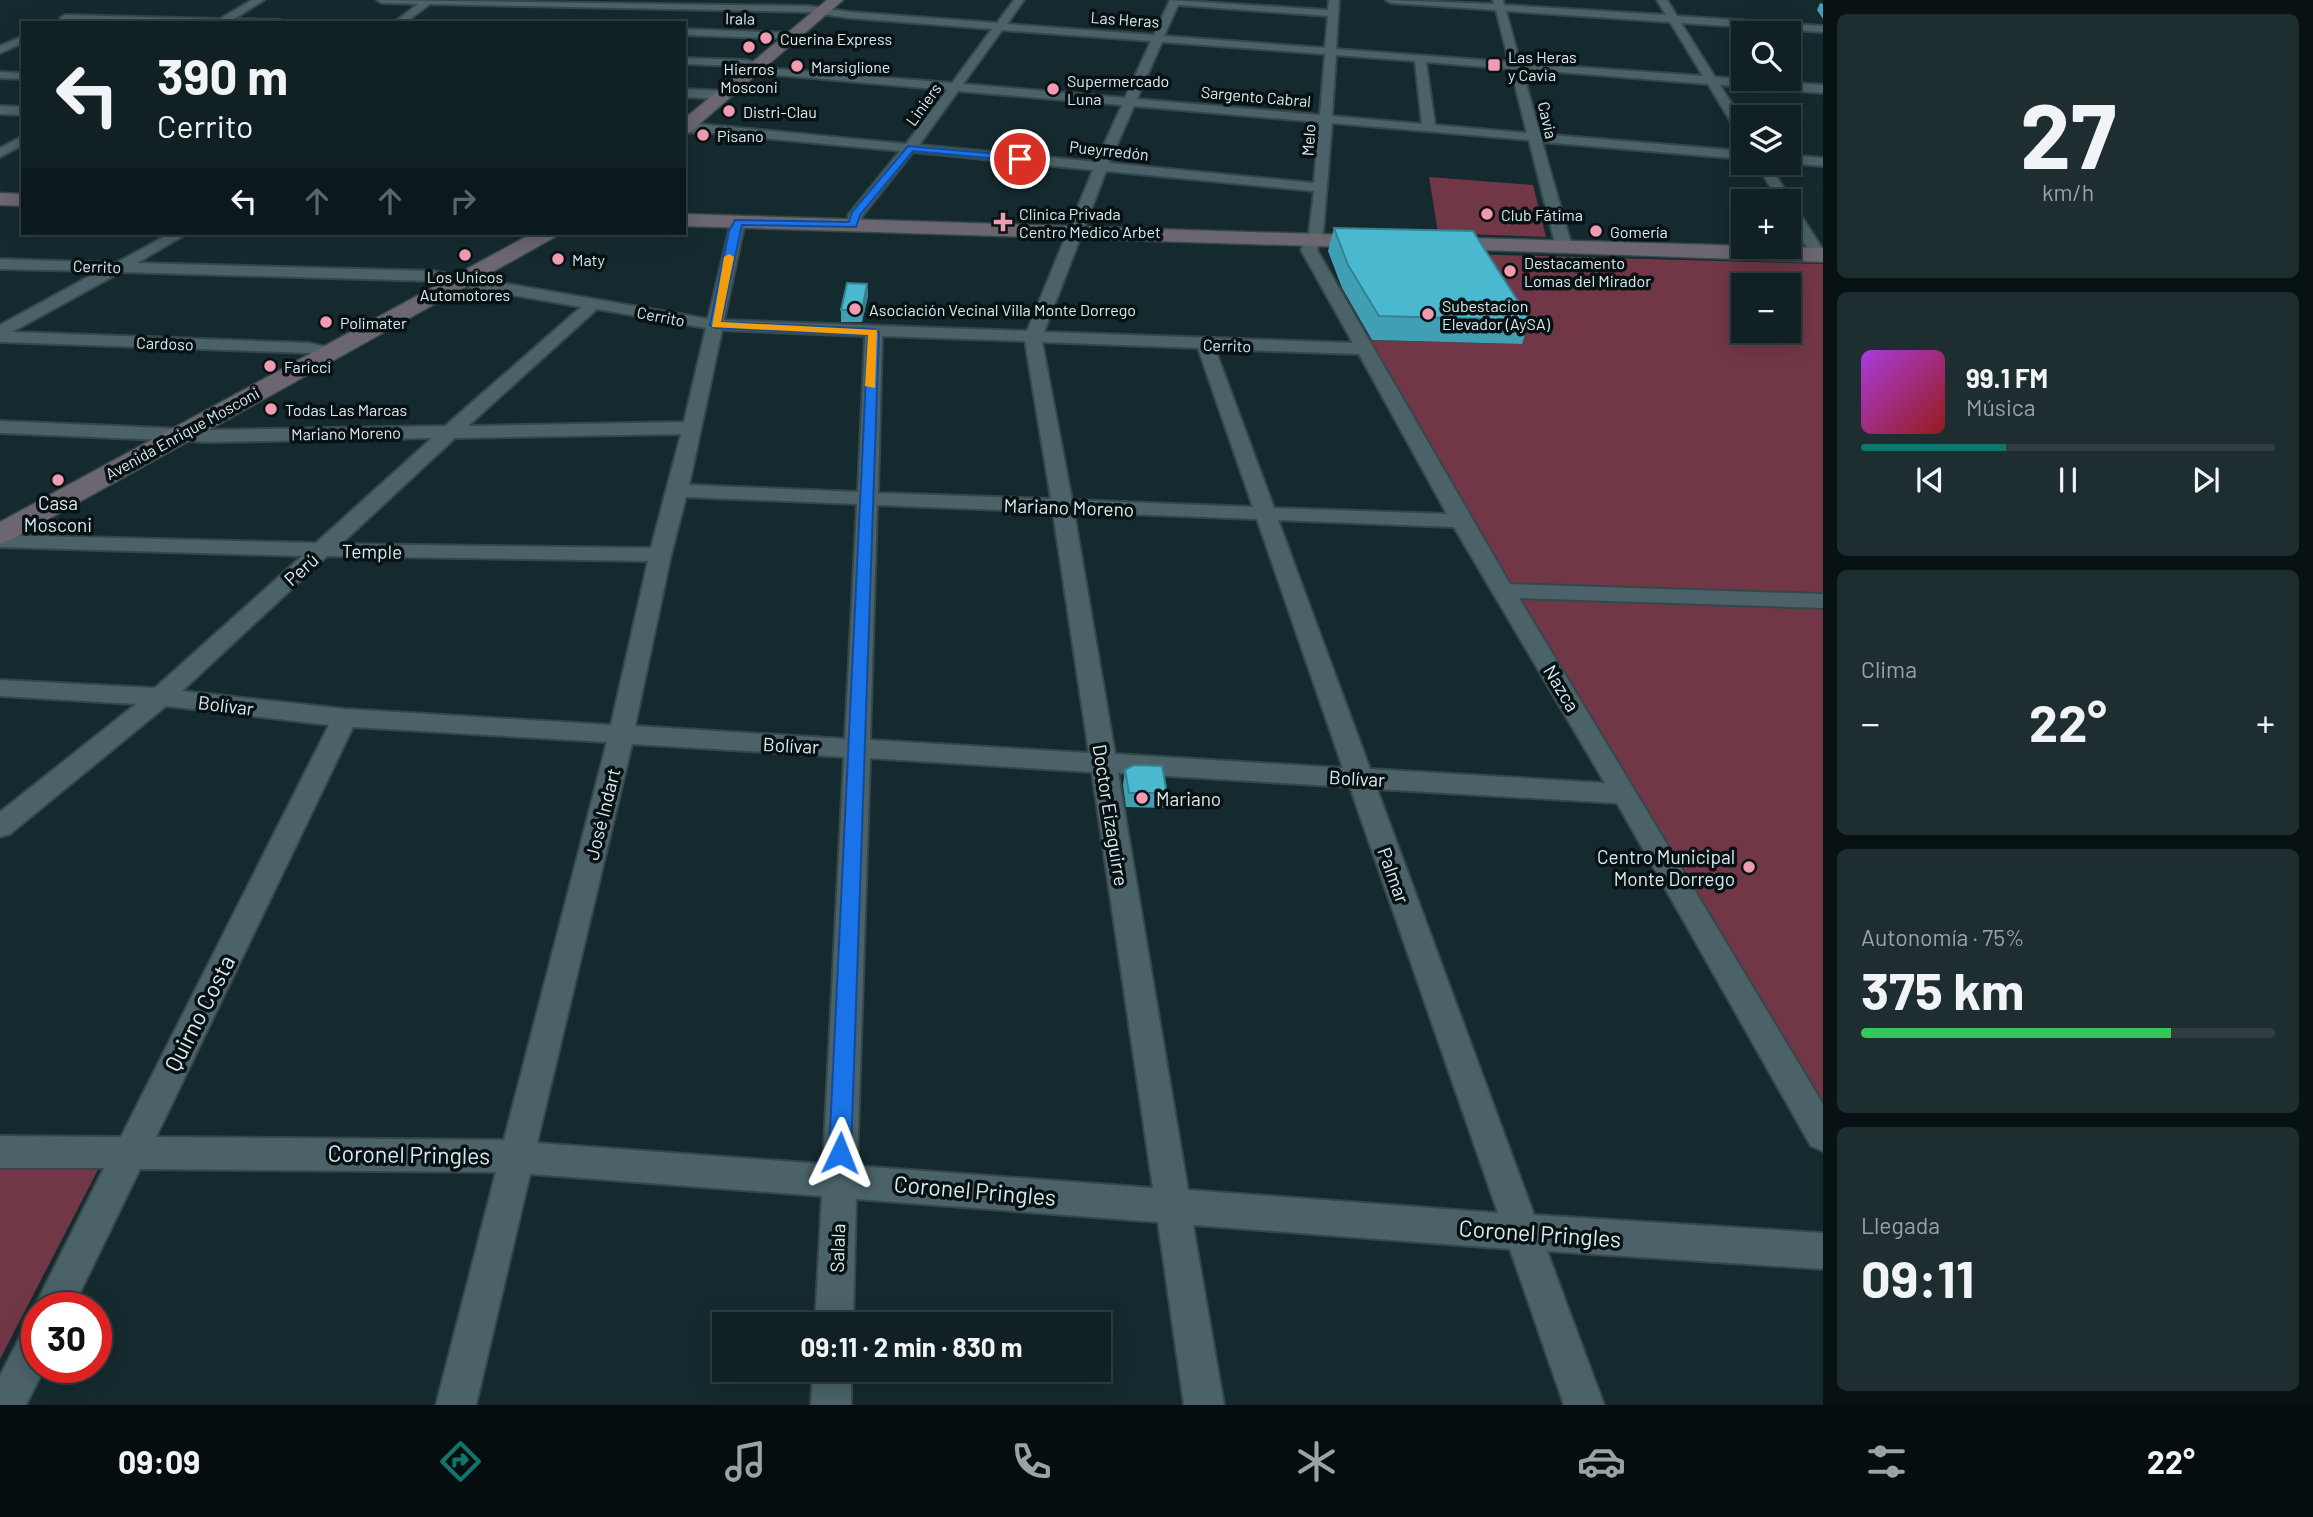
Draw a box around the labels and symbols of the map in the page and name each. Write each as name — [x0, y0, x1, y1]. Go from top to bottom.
street label: Las Heras — [1090, 7, 1160, 31]
street label: Irala — [725, 8, 755, 28]
place label: Cuerina Express — [780, 29, 892, 48]
marker: Cuerina Express — [758, 30, 774, 46]
marker: Hierros Mosconi — [741, 39, 757, 55]
place label: Las Heras y Cavia — [1508, 47, 1577, 84]
place label: Marsiglione — [811, 57, 890, 76]
marker: Las Heras y Cavia — [1486, 57, 1502, 73]
marker: Marsiglione — [789, 58, 805, 74]
place label: Hierros Mosconi — [720, 59, 778, 96]
place label: Supermercado Luna — [1067, 71, 1169, 108]
street label: Liniers — [901, 79, 945, 129]
marker: Supermercado Luna — [1045, 81, 1061, 97]
street label: Sargento Cabral — [1200, 82, 1312, 110]
street label: Cavia — [1535, 100, 1561, 140]
place label: Distri-Clau — [743, 102, 817, 121]
marker: Distri-Clau — [721, 103, 737, 119]
street label: Melo — [1297, 123, 1319, 157]
place label: Pisano — [717, 126, 764, 145]
marker: Pisano — [695, 127, 711, 143]
pin — [990, 129, 1050, 189]
street label: Pueyrredón — [1068, 136, 1150, 164]
place label: Clinica Privada Centro Medico Arbet — [1019, 204, 1161, 241]
place label: Club Fátima — [1501, 205, 1583, 224]
marker: Club Fátima — [1479, 206, 1495, 222]
marker: Clinica Privada Centro Medico Arbet — [993, 212, 1013, 232]
place label: Gomería — [1610, 222, 1668, 241]
marker: Gomería — [1588, 223, 1604, 239]
marker: Los Unicos Automotores — [457, 247, 473, 263]
place label: Maty — [572, 250, 605, 269]
marker: Maty — [550, 251, 566, 267]
place label: Destacamento Lomas del Mirador — [1524, 253, 1651, 290]
street label: Cerrito — [73, 256, 121, 276]
marker: Destacamento Lomas del Mirador — [1502, 263, 1518, 279]
place label: Los Unicos Automotores — [420, 267, 510, 304]
place label: Subestacion Elevador (AySA) — [1442, 296, 1551, 333]
place label: Asociación Vecinal Villa Monte Dorrego — [869, 300, 1136, 319]
marker: Asociación Vecinal Villa Monte Dorrego — [847, 301, 863, 317]
street label: Cerrito — [635, 302, 687, 330]
marker: Subestacion Elevador (AySA) — [1420, 306, 1436, 322]
place label: Polimater — [340, 313, 407, 332]
marker: Polimater — [318, 314, 334, 330]
street label: Cardoso — [136, 333, 194, 353]
street label: Cerrito — [1203, 335, 1251, 355]
place label: Faricci — [284, 357, 331, 376]
marker: Faricci — [262, 358, 278, 374]
street label: Avenida Enrique Mosconi — [102, 383, 262, 483]
place label: Todas Las Marcas — [285, 400, 407, 419]
marker: Todas Las Marcas — [263, 401, 279, 417]
street label: Mariano Moreno — [291, 423, 401, 443]
marker: Casa Mosconi — [50, 472, 66, 488]
place label: Casa Mosconi — [24, 491, 92, 536]
street label: Mariano Moreno — [1003, 493, 1135, 521]
street label: Temple — [342, 539, 402, 563]
street label: Perú — [279, 548, 323, 590]
street label: Nazca — [1539, 660, 1585, 716]
street label: Bolívar — [197, 690, 255, 720]
street label: Bolívar — [762, 732, 820, 758]
street label: Doctor Eizaguirre — [1088, 742, 1134, 888]
street label: Bolívar — [1328, 765, 1386, 791]
street label: José Indart — [580, 766, 624, 862]
place label: Mariano — [1156, 787, 1221, 810]
marker: Mariano — [1134, 790, 1150, 806]
street label: Palmar — [1373, 844, 1415, 906]
place label: Centro Municipal Monte Dorrego — [1597, 845, 1735, 890]
marker: Centro Municipal Monte Dorrego — [1741, 859, 1757, 875]
street label: Quirno Costa — [158, 950, 240, 1076]
position arrow — [803, 1116, 877, 1190]
street label: Coronel Pringles — [327, 1139, 491, 1169]
street label: Coronel Pringles — [893, 1169, 1057, 1211]
street label: Coronel Pringles — [1458, 1213, 1622, 1253]
street label: Salala — [825, 1223, 849, 1273]
speed limit sign: 30 — [21, 1292, 112, 1383]

